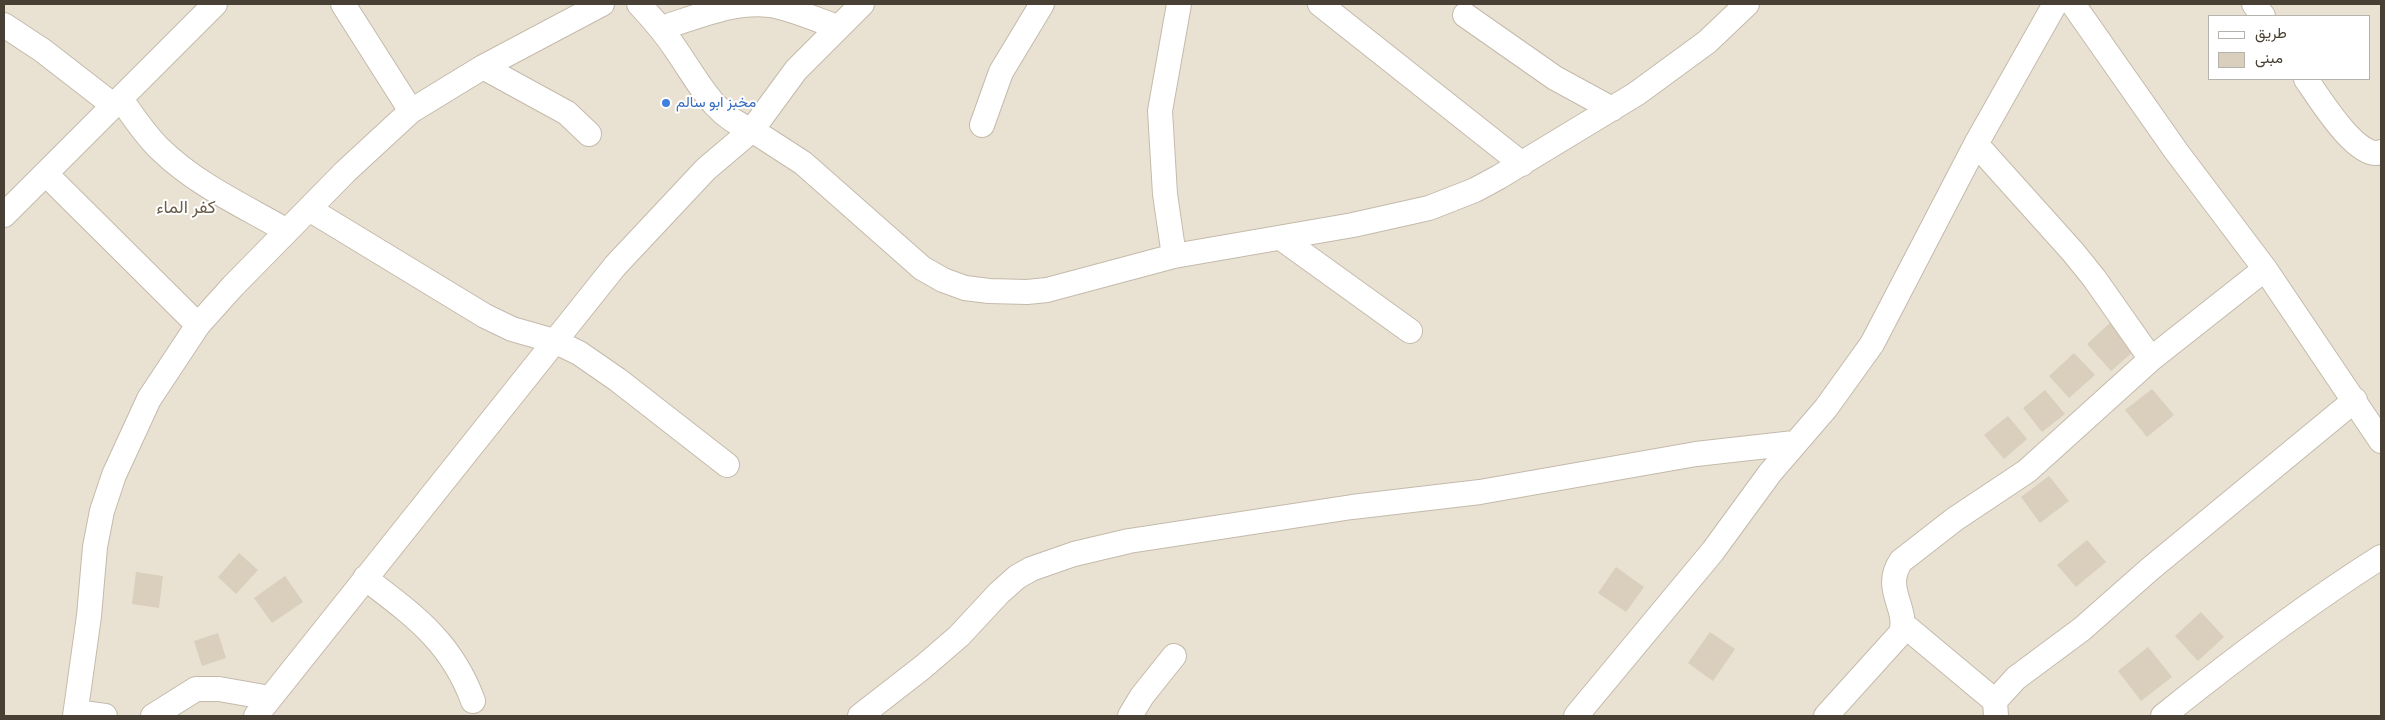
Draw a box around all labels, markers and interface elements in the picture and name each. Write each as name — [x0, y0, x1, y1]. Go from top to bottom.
legend — [2208, 15, 2370, 80]
text: طريق — [2255, 24, 2287, 42]
text: مبنى — [2255, 49, 2283, 67]
place label: مخبز ابو سالم — [676, 94, 756, 112]
marker: مخبز ابو سالم — [660, 97, 672, 109]
district label: كفر الماء — [156, 197, 216, 219]

